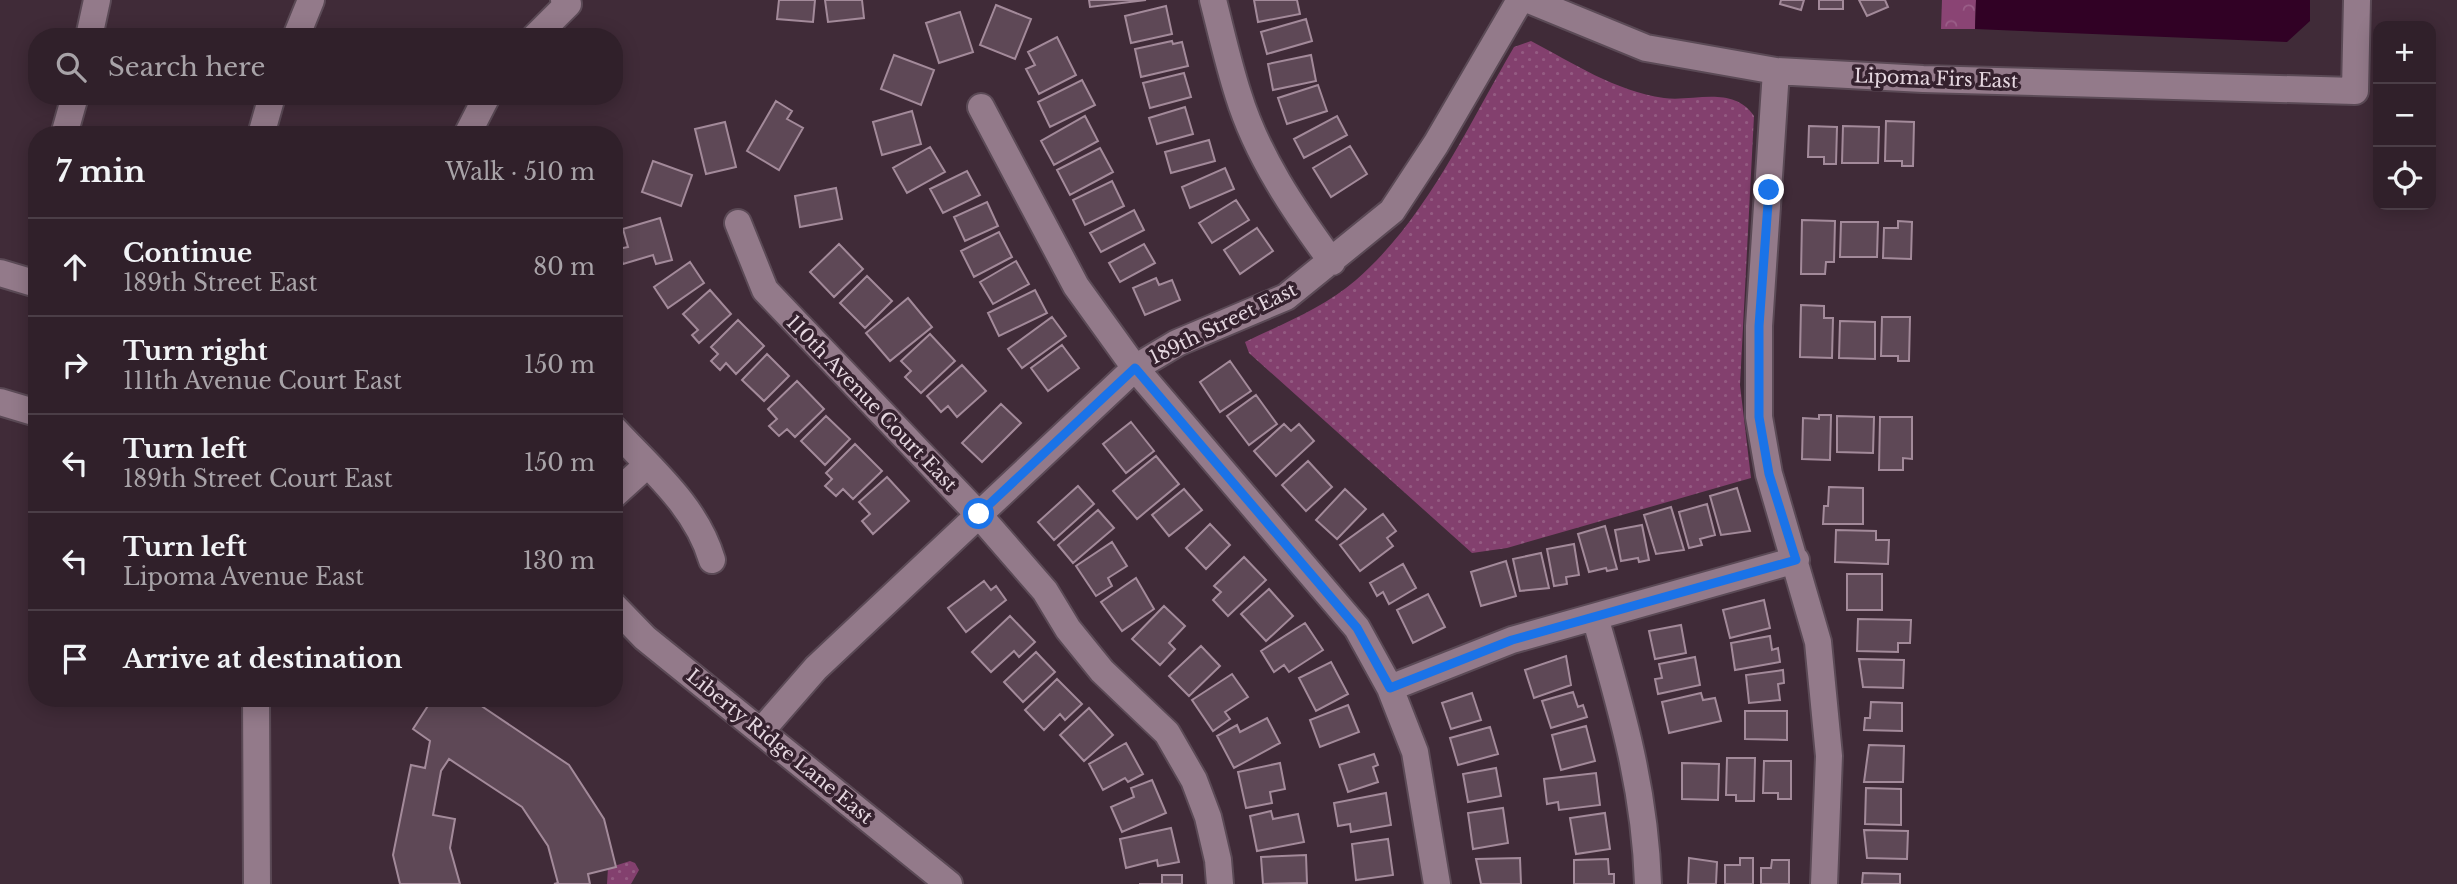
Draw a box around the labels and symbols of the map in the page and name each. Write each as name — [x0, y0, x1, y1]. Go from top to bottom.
street label: Lipoma Firs East — [1853, 64, 2019, 93]
route end — [1753, 174, 1784, 205]
street label: 189th Street East — [1146, 278, 1301, 369]
street label: 110th Avenue Court East — [782, 311, 962, 497]
route start — [963, 498, 994, 529]
street label: Liberty Ridge Lane East — [682, 664, 878, 829]

